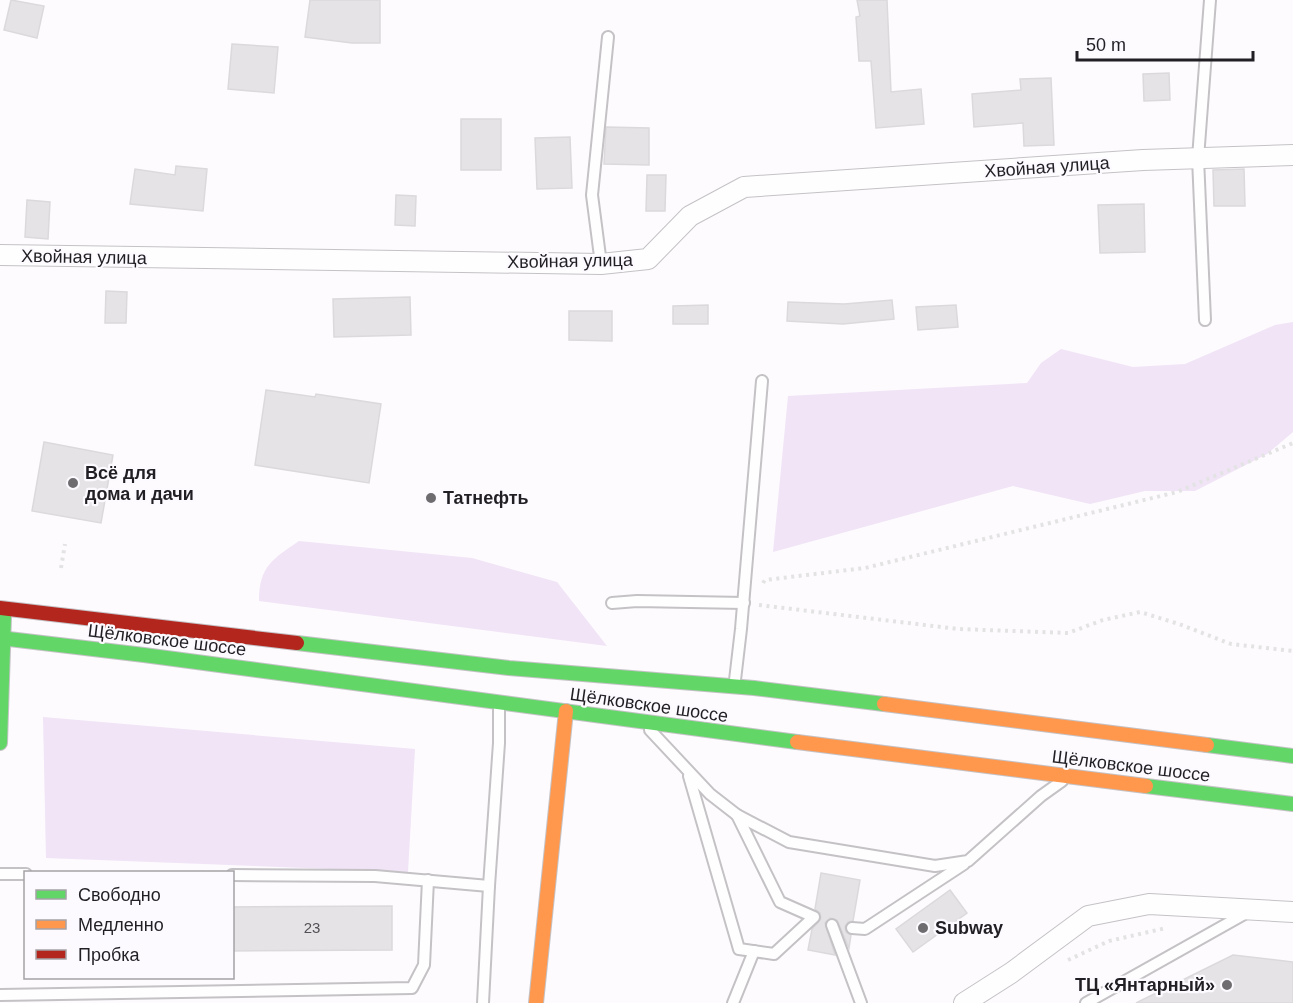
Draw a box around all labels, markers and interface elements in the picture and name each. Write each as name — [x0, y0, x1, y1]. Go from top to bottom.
scale bar — [1077, 24, 1252, 62]
text: 50 m — [1086, 35, 1126, 55]
street label: Хвойная улица — [984, 153, 1111, 181]
street label: Хвойная улица — [21, 246, 148, 268]
street label: Хвойная улица — [507, 250, 634, 272]
place label: Всё для дома и дачи — [85, 463, 194, 504]
marker: Всё для дома и дачи — [66, 476, 80, 490]
place label: Татнефть — [443, 488, 529, 508]
marker: Татнефть — [424, 491, 438, 505]
street label: Щёлковское шоссе — [87, 620, 247, 660]
street label: Щёлковское шоссе — [569, 684, 729, 726]
street label: Щёлковское шоссе — [1051, 746, 1211, 786]
legend — [24, 871, 234, 979]
text: Свободно — [78, 885, 161, 905]
text: Медленно — [78, 915, 164, 935]
place label: Subway — [935, 918, 1003, 938]
house number: 23 — [304, 919, 320, 936]
marker: Subway — [916, 921, 930, 935]
text: Пробка — [78, 945, 141, 965]
place label: ТЦ «Янтарный» — [1075, 975, 1215, 995]
marker: ТЦ «Янтарный» — [1220, 978, 1234, 992]

